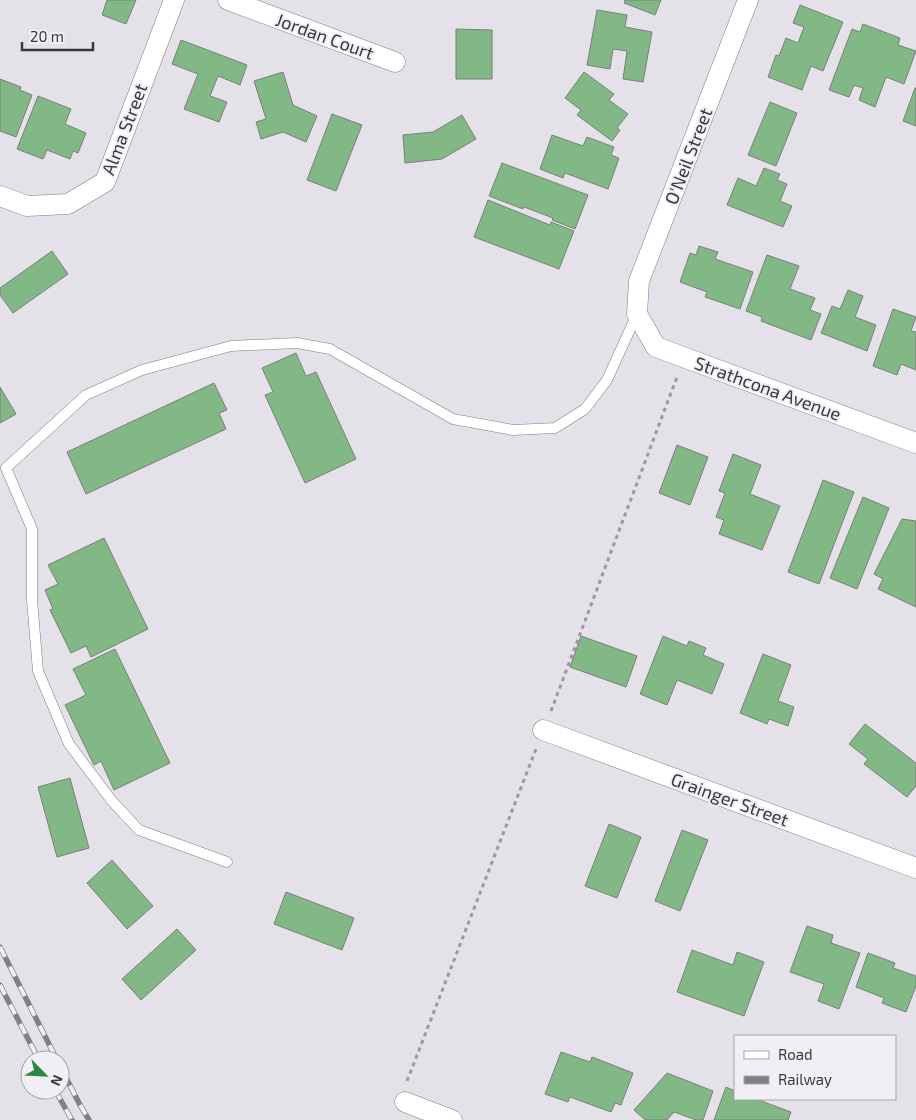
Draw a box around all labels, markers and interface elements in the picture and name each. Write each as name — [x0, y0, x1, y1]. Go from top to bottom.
street label: Jordan Court — [273, 8, 377, 64]
scale bar — [22, 20, 94, 52]
text: 20 m — [30, 27, 64, 45]
street label: Alma Street — [96, 80, 152, 178]
street label: O'Neil Street — [660, 105, 717, 207]
street label: Strathcona Avenue — [692, 351, 844, 425]
street label: Grainger Street — [668, 767, 792, 831]
legend — [734, 1035, 896, 1100]
text: Road — [778, 1045, 813, 1063]
north arrow — [20, 1050, 70, 1100]
text: Railway — [778, 1070, 832, 1088]
text: N — [48, 1072, 67, 1089]

